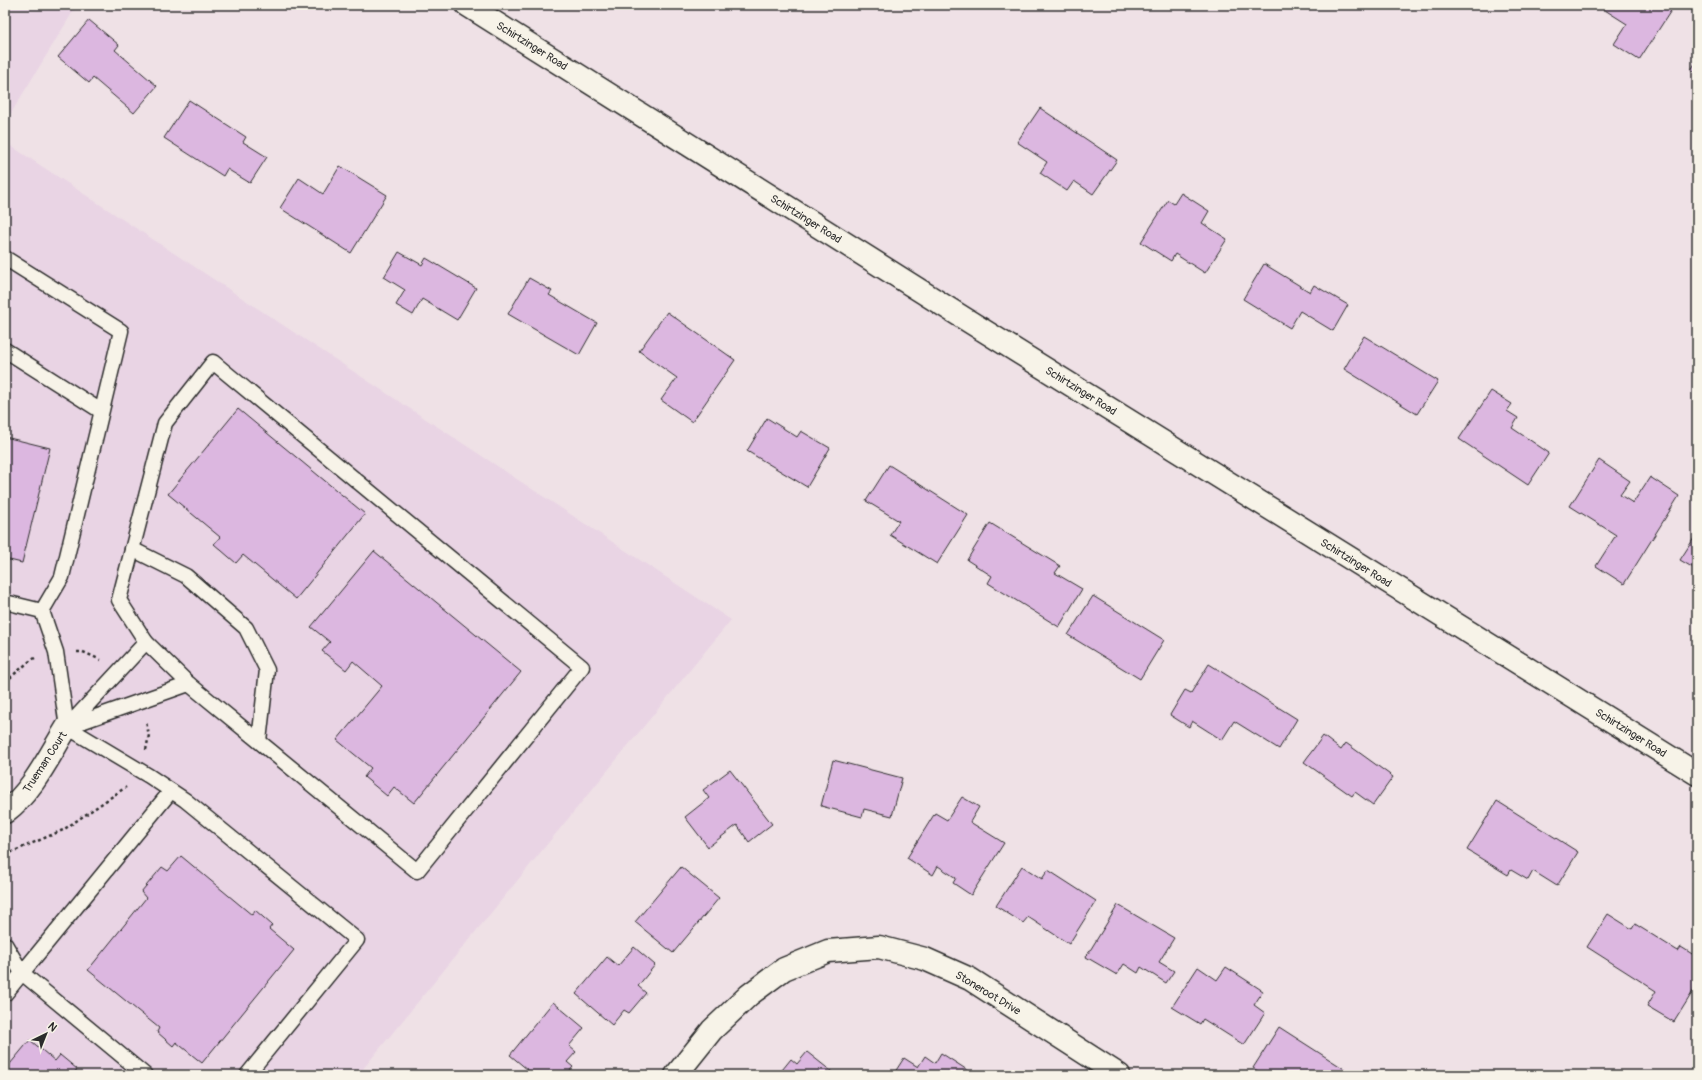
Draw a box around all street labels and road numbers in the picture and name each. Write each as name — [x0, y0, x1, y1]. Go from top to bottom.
street label: Schirtzinger Road — [494, 19, 570, 73]
street label: Schirtzinger Road — [768, 192, 844, 246]
street label: Schirtzinger Road — [1043, 364, 1119, 418]
street label: Schirtzinger Road — [1318, 536, 1394, 590]
street label: Schirtzinger Road — [1593, 706, 1669, 760]
street label: Trueman Court — [20, 729, 70, 795]
street label: Stoneroot Drive — [953, 968, 1024, 1018]

